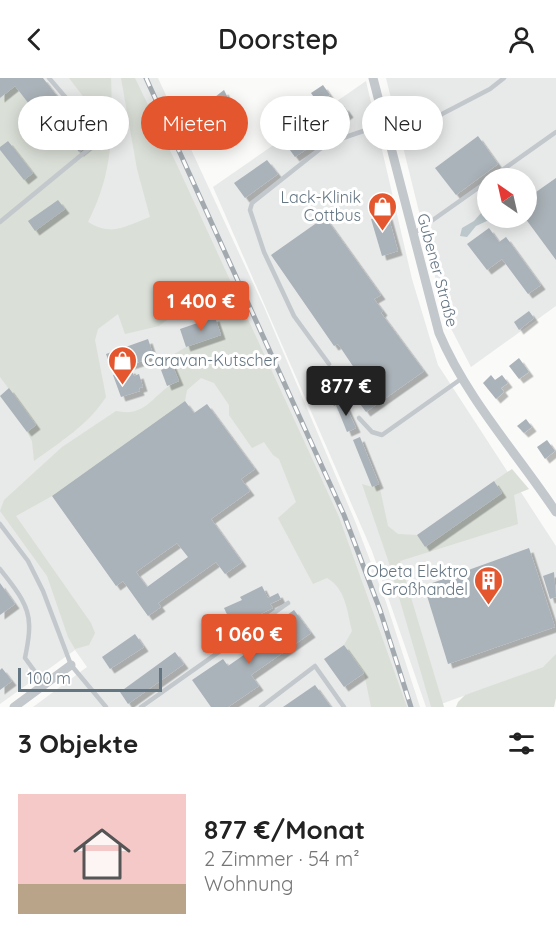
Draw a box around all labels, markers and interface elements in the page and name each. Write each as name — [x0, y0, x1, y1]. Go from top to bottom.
text: Doorstep — [218, 22, 338, 56]
icon: back — [18, 23, 51, 56]
icon: person — [505, 23, 538, 56]
chip: Kaufen — [18, 96, 129, 150]
chip: Mieten — [141, 96, 248, 150]
chip: Filter — [260, 96, 350, 150]
chip: Neu — [362, 96, 443, 150]
north arrow — [477, 168, 537, 228]
map controls — [477, 168, 537, 228]
place label: Lack-Klinik Cottbus — [281, 187, 361, 225]
shop icon: Lack-Klinik Cottbus — [366, 190, 398, 232]
street label: Gubener Straße — [413, 211, 463, 329]
pin: 1 400 € — [146, 281, 256, 332]
text: 1 400 € — [167, 288, 235, 313]
shop icon: Caravan-Kutscher — [107, 344, 139, 386]
place label: Caravan-Kutscher — [144, 350, 279, 370]
pin: 877 € — [304, 366, 388, 417]
text: 877 € — [320, 373, 372, 398]
place label: Obeta Elektro Großhandel — [366, 561, 468, 599]
building icon: Obeta Elektro Großhandel — [473, 564, 505, 606]
pin: 1 060 € — [194, 614, 304, 665]
text: 1 060 € — [215, 621, 283, 646]
scale bar — [18, 665, 162, 692]
text: 100 m — [27, 668, 71, 688]
text: 3 Objekte — [18, 727, 138, 760]
icon: filters — [505, 727, 538, 760]
text: 877 €/Monat — [204, 813, 365, 846]
icon: home — [66, 818, 138, 890]
text: 2 Zimmer · 54 m² — [204, 846, 359, 871]
text: Wohnung — [204, 871, 293, 896]

